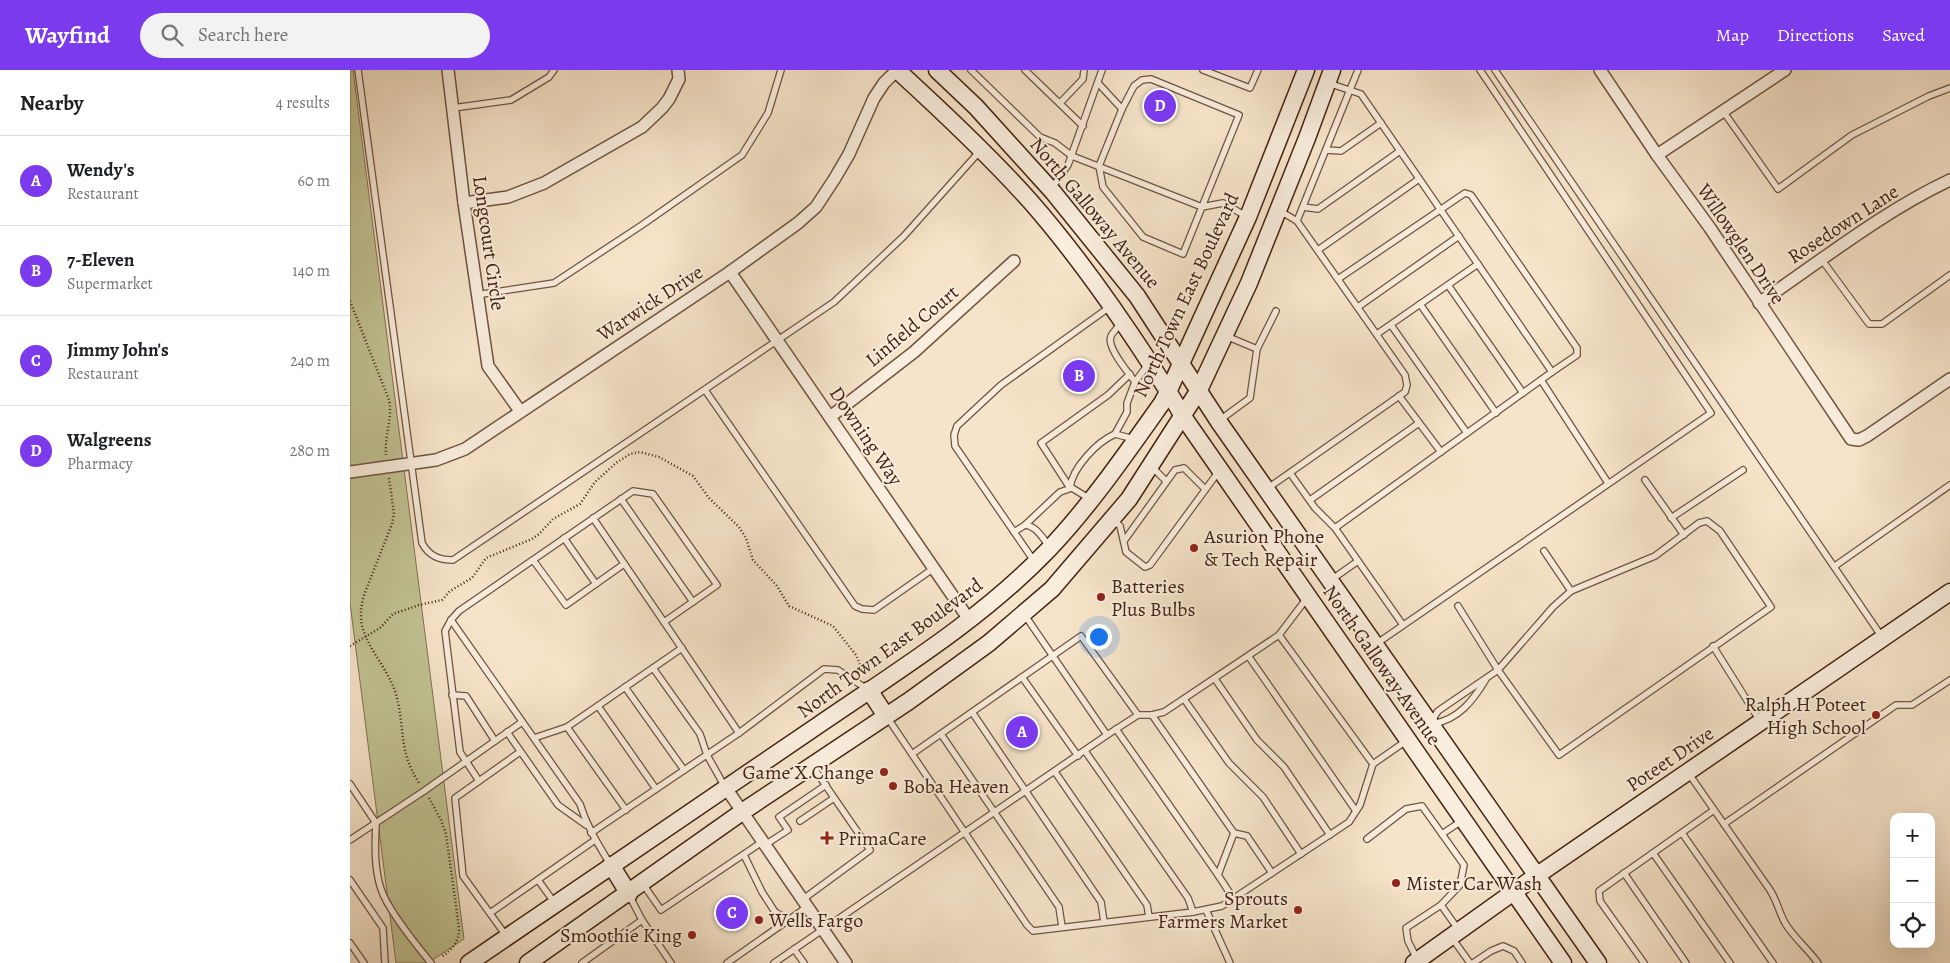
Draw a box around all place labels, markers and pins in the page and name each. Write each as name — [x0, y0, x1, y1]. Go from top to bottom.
pin: D — [1144, 87, 1176, 125]
pin: B — [1063, 357, 1095, 395]
place label: Asurion Phone & Tech Repair — [1203, 523, 1324, 573]
marker: Asurion Phone & Tech Repair — [1188, 542, 1200, 554]
place label: Batteries Plus Bulbs — [1111, 573, 1196, 623]
marker: Batteries Plus Bulbs — [1095, 591, 1107, 603]
place label: Ralph H Poteet High School — [1745, 691, 1866, 741]
marker: Ralph H Poteet High School — [1870, 709, 1882, 721]
pin: A — [1006, 713, 1038, 751]
place label: Game X Change — [742, 759, 874, 786]
marker: Game X Change — [878, 766, 890, 778]
place label: Boba Heaven — [903, 773, 1009, 800]
marker: Boba Heaven — [887, 780, 899, 792]
place label: PrimaCare — [838, 825, 926, 852]
marker: PrimaCare — [820, 831, 834, 845]
place label: Mister Car Wash — [1406, 870, 1542, 897]
marker: Mister Car Wash — [1390, 877, 1402, 889]
place label: Sprouts Farmers Market — [1158, 885, 1288, 935]
pin: C — [716, 894, 748, 932]
marker: Sprouts Farmers Market — [1292, 904, 1304, 916]
place label: Wells Fargo — [768, 907, 863, 934]
marker: Wells Fargo — [753, 914, 765, 926]
place label: Smoothie King — [560, 922, 682, 949]
marker: Smoothie King — [686, 929, 698, 941]

